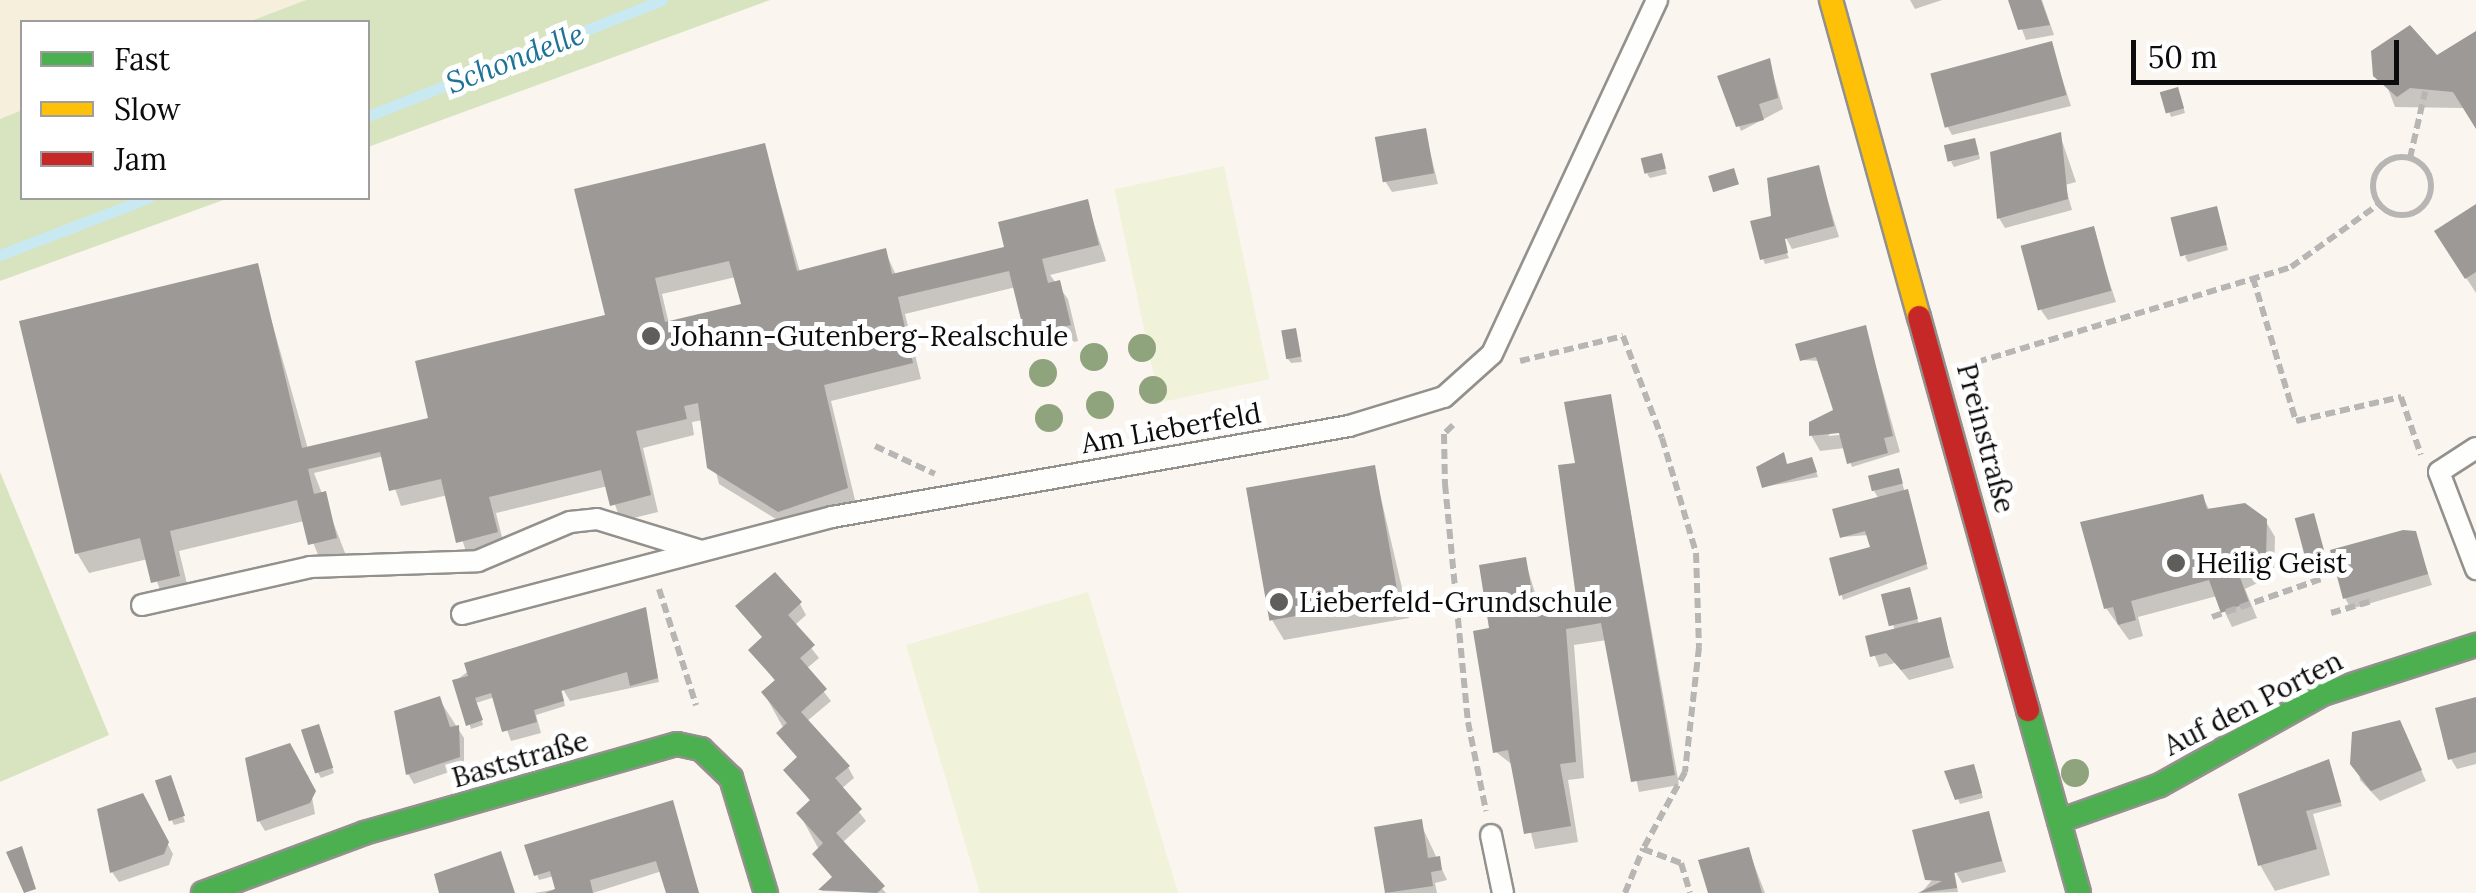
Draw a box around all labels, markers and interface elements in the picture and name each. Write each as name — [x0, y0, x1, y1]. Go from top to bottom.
water label: Schondelle — [441, 15, 589, 101]
legend — [20, 20, 370, 200]
scale bar — [2136, 20, 2404, 82]
text: 50 m — [2148, 38, 2218, 76]
text: Fast — [114, 40, 170, 78]
text: Slow — [114, 90, 180, 128]
text: Jam — [114, 140, 167, 178]
place label: Johann-Gutenberg-Realschule — [671, 319, 1069, 353]
marker: Johann-Gutenberg-Realschule — [640, 325, 662, 347]
street label: Preinstraße — [1950, 360, 2022, 516]
street label: Am Lieberfeld — [1079, 396, 1263, 460]
place label: Heilig Geist — [2196, 546, 2347, 580]
marker: Heilig Geist — [2165, 552, 2187, 574]
place label: Lieberfeld-Grundschule — [1299, 585, 1612, 619]
marker: Lieberfeld-Grundschule — [1268, 591, 1290, 613]
street label: Auf den Porten — [2158, 644, 2348, 762]
street label: Baststraße — [448, 724, 592, 794]

